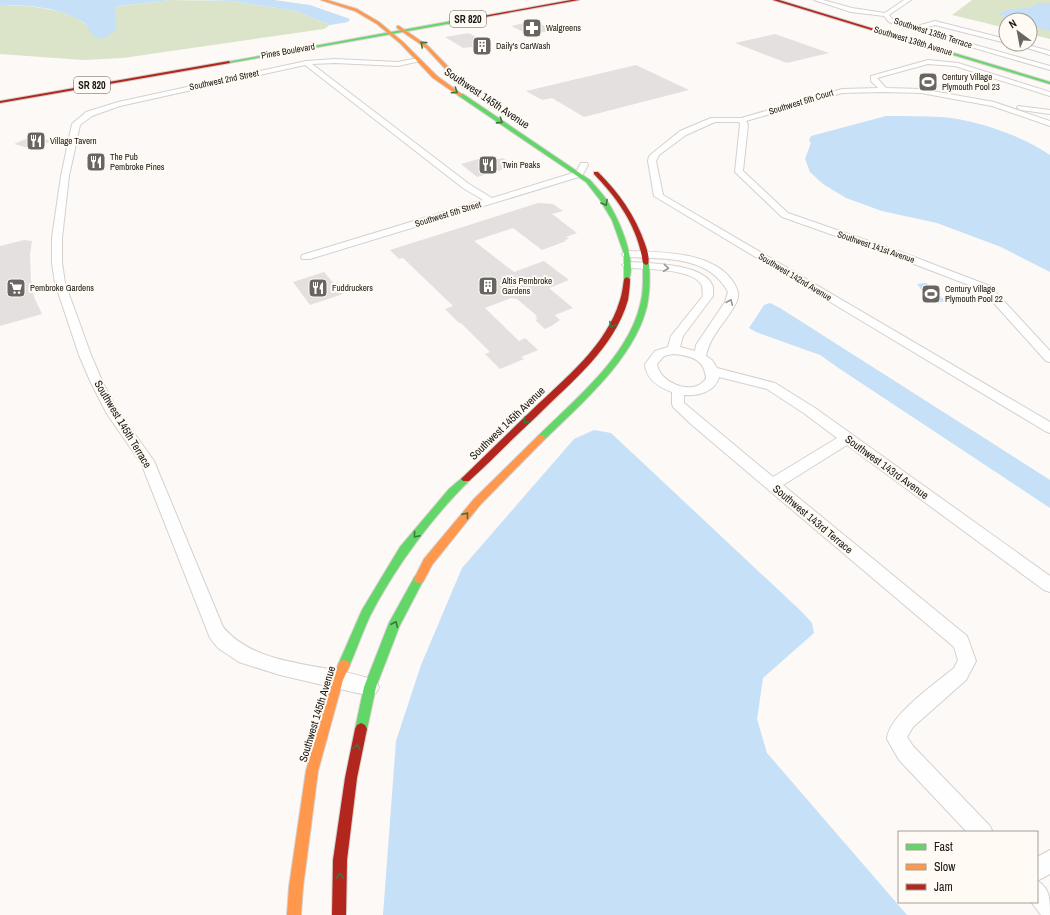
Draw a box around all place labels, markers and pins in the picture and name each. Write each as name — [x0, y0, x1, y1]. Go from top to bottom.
pharmacy icon: Walgreens — [521, 17, 543, 39]
place label: Walgreens — [546, 22, 581, 34]
building icon: Daily's CarWash — [471, 35, 493, 57]
place label: Daily's CarWash — [496, 40, 550, 52]
sports icon: Century Village Plymouth Pool 23 — [917, 71, 939, 93]
place label: Century Village Plymouth Pool 23 — [942, 71, 1000, 93]
restaurant icon: Village Tavern — [25, 130, 47, 152]
place label: Village Tavern — [50, 135, 97, 147]
restaurant icon: The Pub Pembroke Pines — [85, 151, 107, 173]
place label: The Pub Pembroke Pines — [110, 151, 165, 173]
restaurant icon: Twin Peaks — [477, 154, 499, 176]
place label: Twin Peaks — [502, 159, 540, 171]
building icon: Altis Pembroke Gardens — [477, 275, 499, 297]
place label: Altis Pembroke Gardens — [501, 275, 552, 297]
supermarket icon: Pembroke Gardens — [5, 277, 27, 299]
restaurant icon: Fuddruckers — [307, 277, 329, 299]
place label: Pembroke Gardens — [30, 282, 94, 294]
place label: Fuddruckers — [332, 282, 373, 294]
sports icon: Century Village Plymouth Pool 22 — [920, 283, 942, 305]
place label: Century Village Plymouth Pool 22 — [945, 283, 1003, 305]

